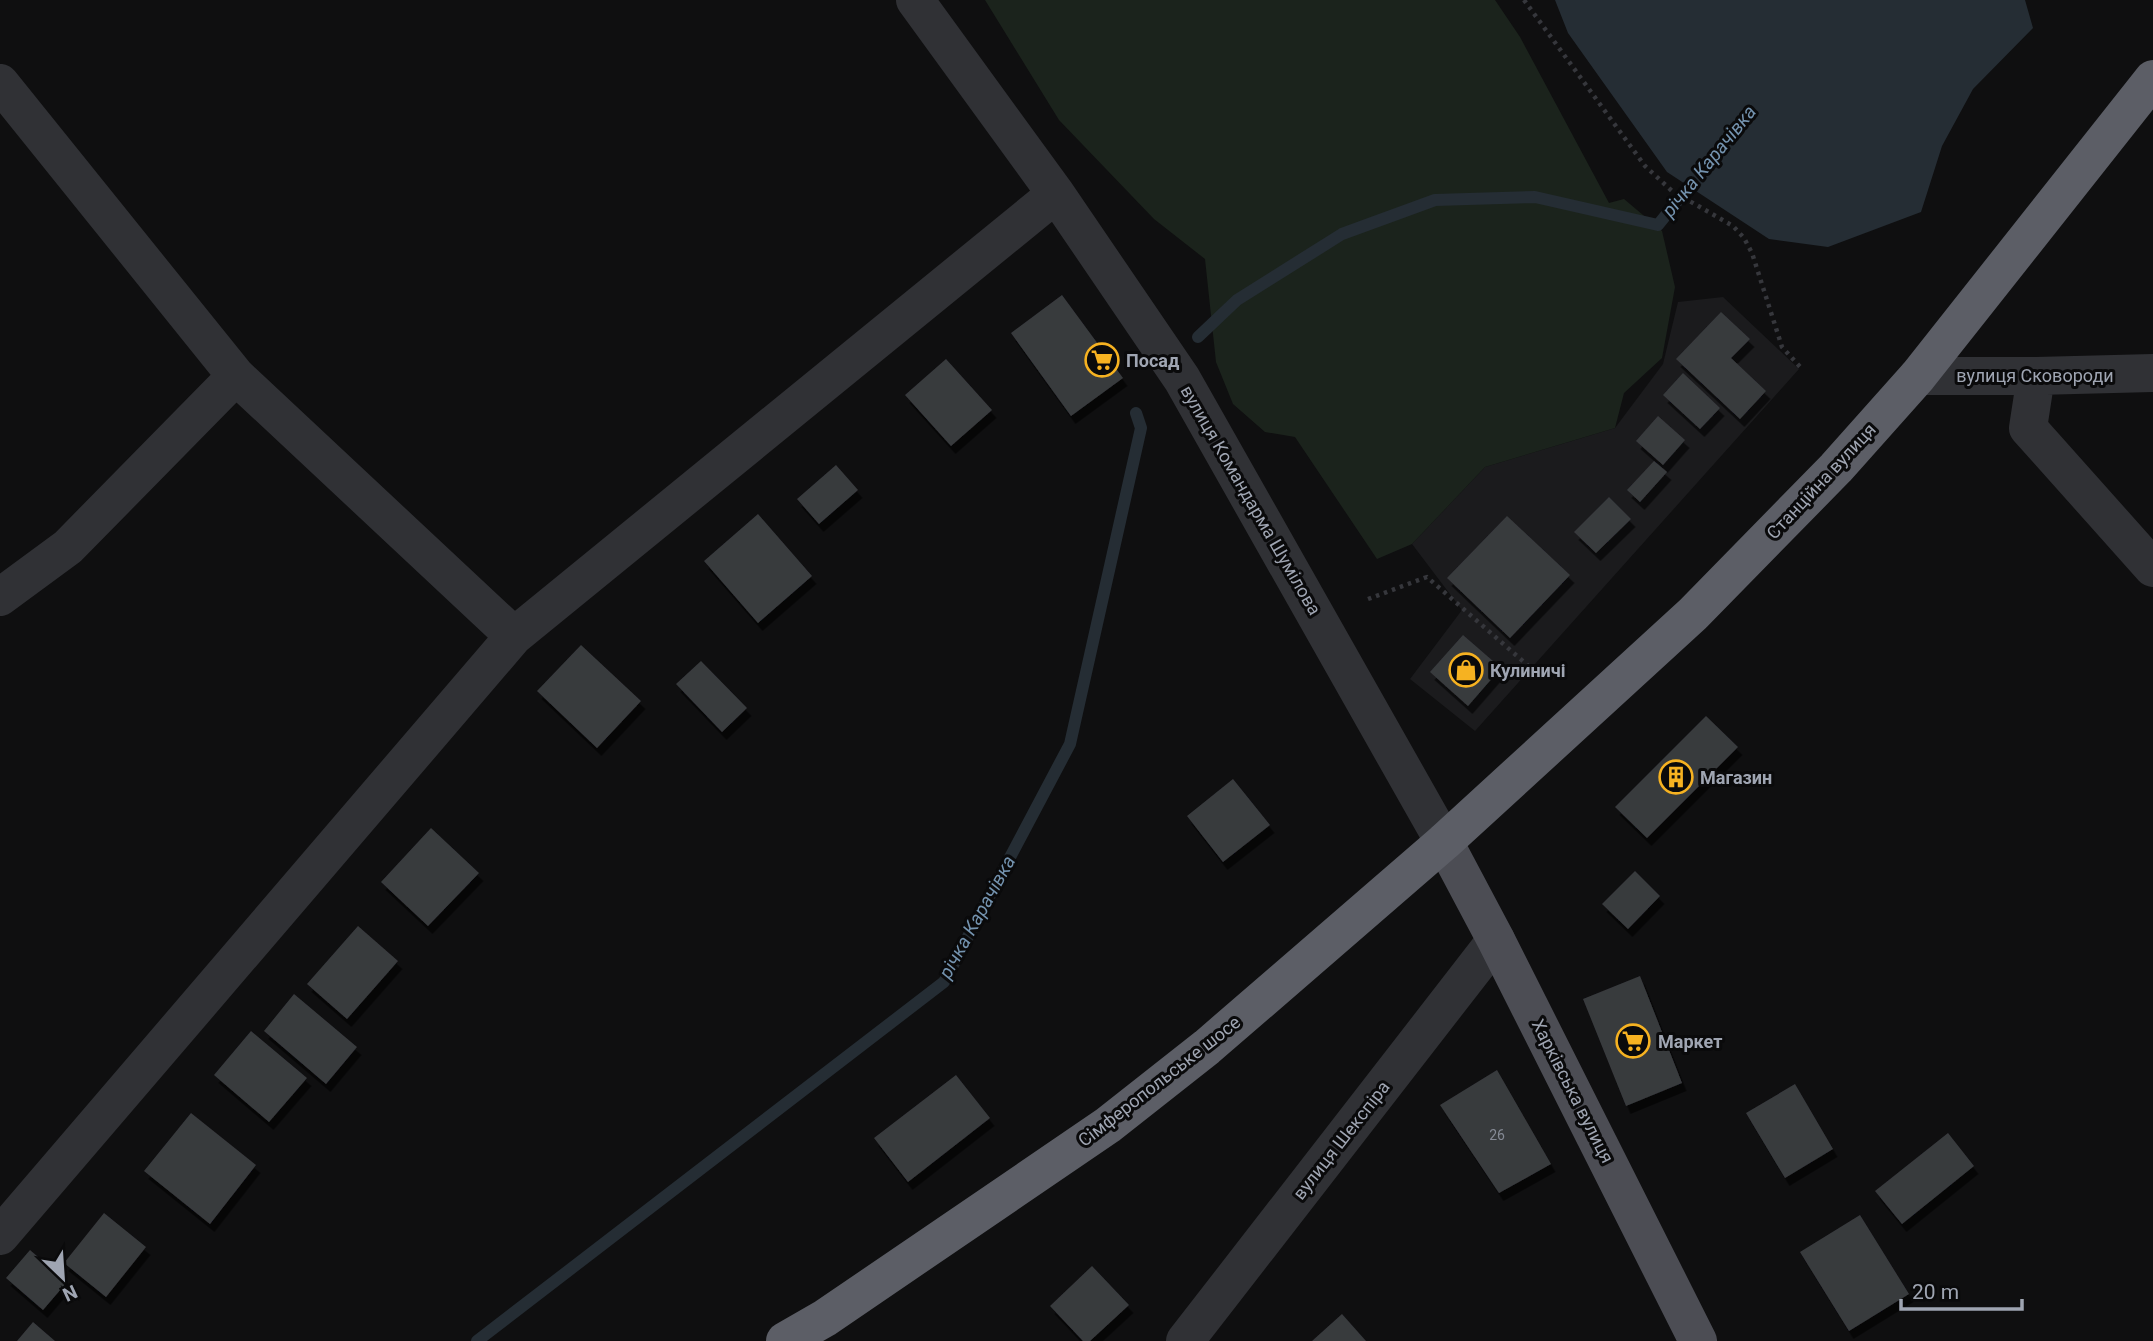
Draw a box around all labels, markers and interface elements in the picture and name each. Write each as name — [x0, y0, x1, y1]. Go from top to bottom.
water label: річка Карачівка — [1656, 101, 1761, 222]
supermarket icon: Посад — [1083, 341, 1121, 379]
place label: Посад — [1126, 350, 1180, 371]
street label: вулиця Сковороди — [1956, 365, 2114, 386]
street label: вулиця Командарма Шумілова — [1176, 381, 1326, 619]
street label: Станційна вулиця — [1762, 419, 1880, 543]
shop icon: Кулиничі — [1447, 651, 1485, 689]
place label: Кулиничі — [1490, 660, 1566, 681]
building icon: Магазин — [1657, 758, 1695, 796]
place label: Магазин — [1700, 767, 1772, 788]
water label: річка Карачівка — [933, 852, 1020, 983]
street label: Сімферопольське шосе — [1074, 1011, 1244, 1151]
street label: Харківська вулиця — [1528, 1016, 1618, 1166]
supermarket icon: Маркет — [1614, 1022, 1652, 1060]
place label: Маркет — [1658, 1031, 1722, 1052]
street label: вулиця Шекспіра — [1288, 1077, 1394, 1203]
house number: 26 — [1489, 1127, 1505, 1143]
north arrow — [28, 1243, 98, 1313]
scale bar — [1901, 1268, 2022, 1312]
text: N — [59, 1280, 81, 1306]
text: 20 m — [1912, 1280, 1959, 1304]

